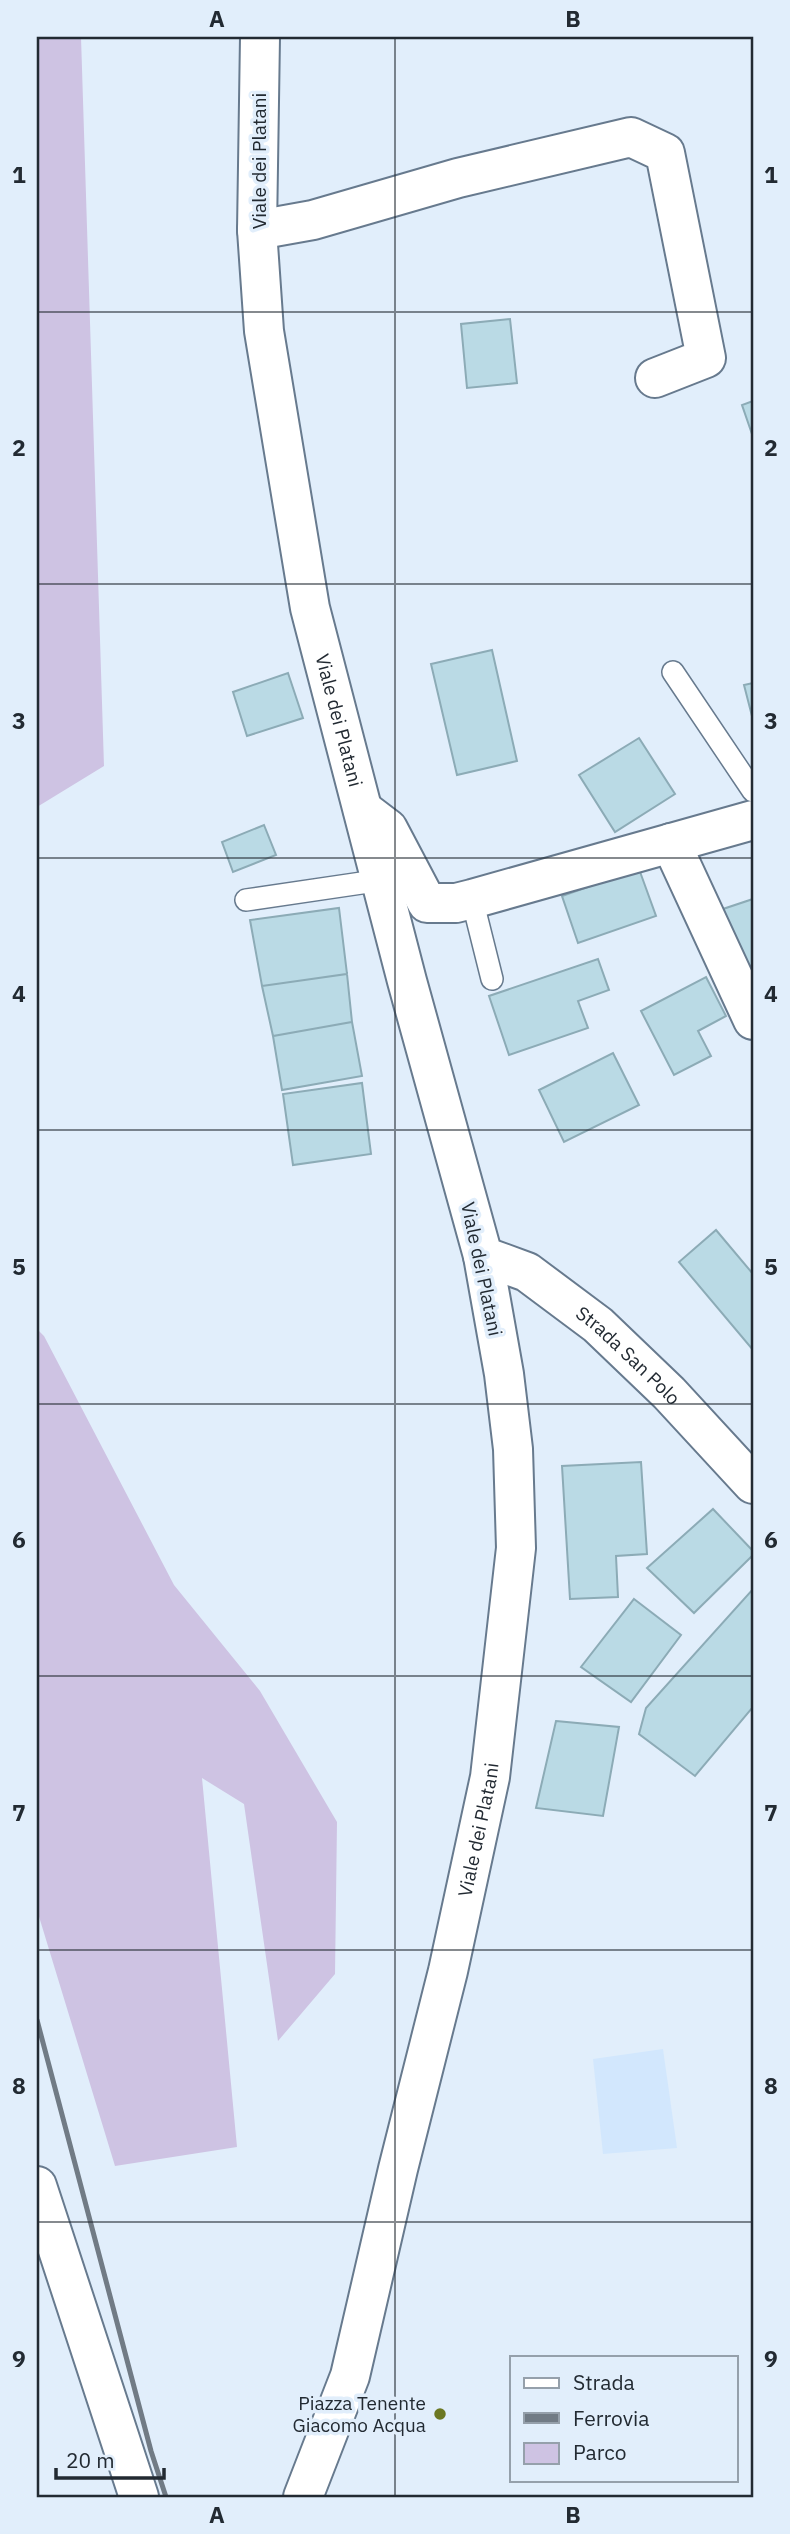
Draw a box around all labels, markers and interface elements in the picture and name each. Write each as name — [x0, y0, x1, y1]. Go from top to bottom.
text: A — [209, 3, 225, 33]
text: B — [565, 3, 581, 33]
street label: Viale dei Platani — [247, 93, 271, 229]
text: 1 — [12, 159, 26, 189]
text: 1 — [764, 159, 778, 189]
text: 2 — [12, 432, 26, 462]
text: 2 — [764, 432, 778, 462]
street label: Viale dei Platani — [310, 651, 368, 789]
text: 3 — [12, 705, 26, 735]
text: 3 — [764, 705, 778, 735]
text: 4 — [12, 978, 26, 1008]
text: 4 — [764, 978, 778, 1008]
street label: Viale dei Platani — [456, 1200, 508, 1338]
text: 5 — [12, 1251, 26, 1281]
text: 5 — [764, 1251, 778, 1281]
street label: Strada San Polo — [571, 1301, 686, 1410]
text: 6 — [12, 1524, 26, 1554]
text: 6 — [764, 1524, 778, 1554]
street label: Viale dei Platani — [452, 1761, 504, 1899]
text: 7 — [12, 1797, 26, 1827]
text: 7 — [764, 1797, 778, 1827]
text: 8 — [12, 2070, 26, 2100]
text: 8 — [764, 2070, 778, 2100]
text: 9 — [12, 2343, 26, 2373]
text: 9 — [764, 2343, 778, 2373]
legend — [510, 2356, 738, 2482]
text: Strada — [573, 2368, 635, 2396]
place label: Piazza Tenente Giacomo Acqua — [293, 2391, 426, 2437]
text: Ferrovia — [573, 2404, 649, 2432]
marker: Piazza Tenente Giacomo Acqua — [432, 2406, 448, 2422]
scale bar — [56, 2436, 164, 2480]
text: Parco — [573, 2438, 627, 2466]
text: 20 m — [66, 2446, 115, 2474]
text: A — [209, 2499, 225, 2529]
text: B — [565, 2499, 581, 2529]

